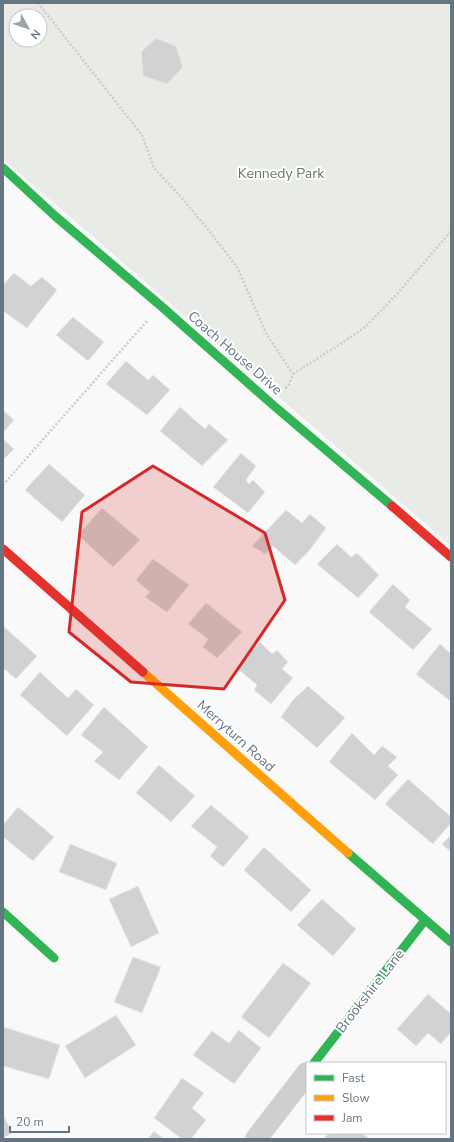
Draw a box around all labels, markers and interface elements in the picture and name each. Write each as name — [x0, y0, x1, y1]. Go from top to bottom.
north arrow — [8, 8, 48, 48]
text: N — [27, 26, 44, 42]
park label: Kennedy Park — [238, 164, 325, 183]
street label: Coach House Drive — [184, 307, 286, 399]
street label: Merryturn Road — [193, 696, 279, 776]
street label: Brookshire Lane — [331, 945, 409, 1037]
legend — [306, 1062, 446, 1134]
text: Fast — [342, 1070, 365, 1086]
text: Slow — [342, 1090, 370, 1106]
scale bar — [10, 1108, 69, 1134]
text: Jam — [341, 1110, 363, 1126]
text: 20 m — [16, 1114, 44, 1130]

